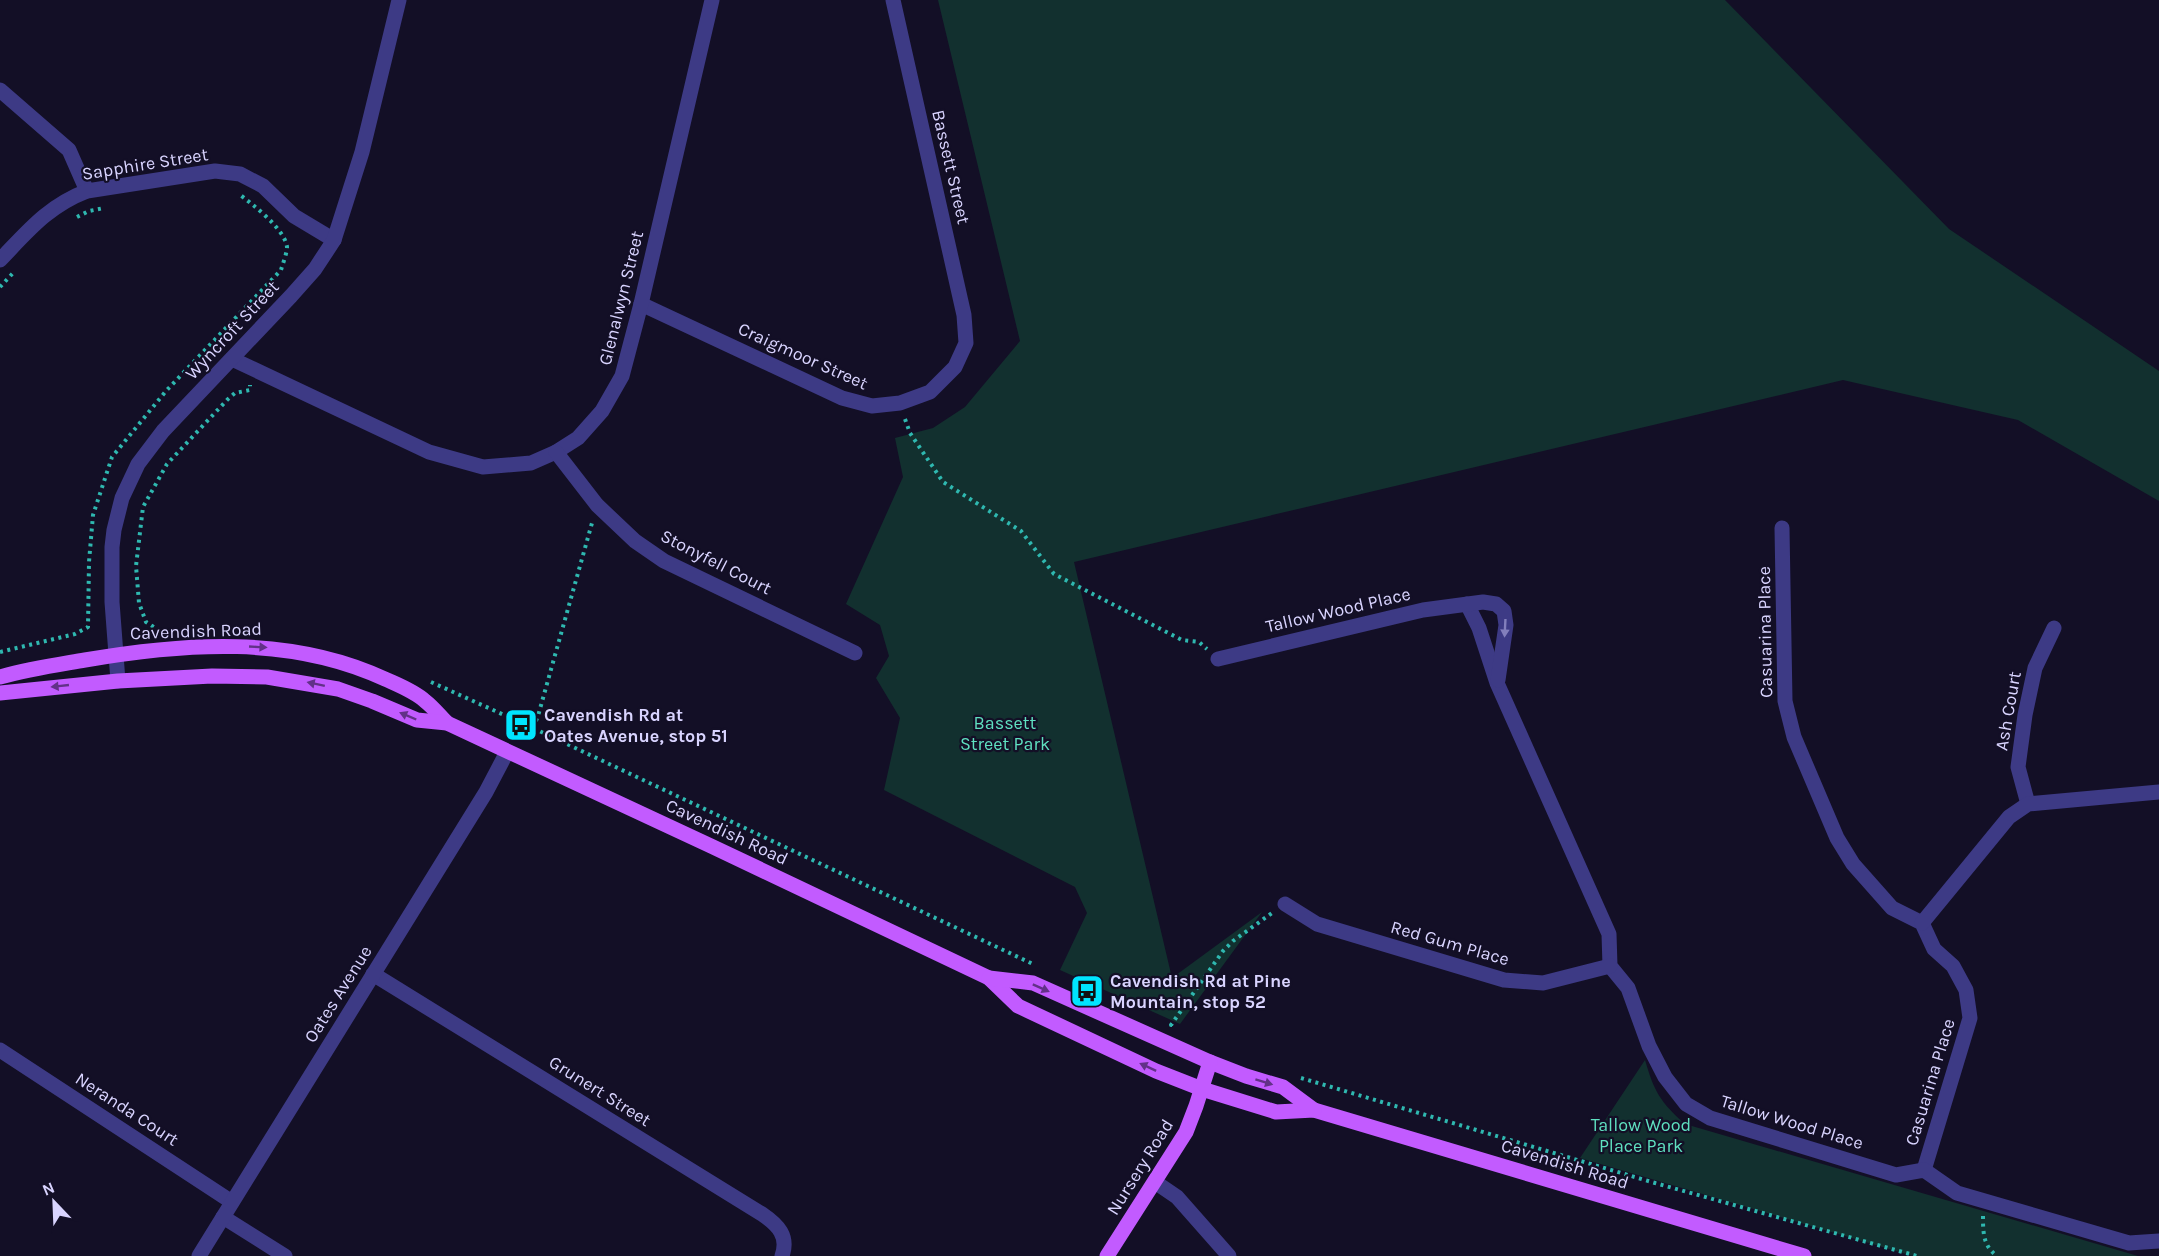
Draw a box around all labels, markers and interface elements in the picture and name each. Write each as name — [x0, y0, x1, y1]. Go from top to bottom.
street label: Bassett Street — [927, 108, 975, 226]
street label: Sapphire Street — [80, 143, 210, 185]
street label: Glenalwyn Street — [594, 228, 648, 367]
street label: Wyncroft Street — [180, 276, 284, 384]
street label: Craigmoor Street — [735, 318, 871, 395]
street label: Stonyfell Court — [657, 525, 775, 599]
street label: Casuarina Place — [1753, 566, 1777, 698]
street label: Tallow Wood Place — [1263, 583, 1413, 637]
street label: Cavendish Road — [130, 618, 262, 644]
one-way arrow — [1500, 618, 1509, 637]
one-way arrow — [249, 643, 268, 652]
street label: Ash Court — [1990, 669, 2026, 752]
one-way arrow — [306, 679, 325, 689]
one-way arrow — [50, 681, 69, 691]
place label: Cavendish Rd at Oates Avenue, stop 51 — [544, 704, 728, 747]
bus stop icon: Cavendish Rd at Oates Avenue, stop 51 — [503, 707, 539, 743]
one-way arrow — [400, 712, 417, 721]
park label: Bassett Street Park — [960, 712, 1050, 755]
street label: Cavendish Road — [662, 794, 792, 870]
street label: Red Gum Place — [1388, 916, 1512, 970]
street label: Oates Avenue — [299, 941, 377, 1047]
place label: Cavendish Rd at Pine Mountain, stop 52 — [1110, 970, 1291, 1013]
bus stop icon: Cavendish Rd at Pine Mountain, stop 52 — [1069, 973, 1105, 1009]
one-way arrow — [1033, 983, 1050, 992]
street label: Casuarina Place — [1900, 1016, 1960, 1148]
street label: Grunert Street — [545, 1051, 655, 1131]
one-way arrow — [1139, 1062, 1156, 1071]
street label: Neranda Court — [71, 1067, 183, 1151]
one-way arrow — [1255, 1078, 1273, 1087]
street label: Tallow Wood Place — [1718, 1090, 1866, 1154]
park label: Tallow Wood Place Park — [1591, 1114, 1691, 1157]
street label: Nursery Road — [1102, 1115, 1178, 1219]
street label: Cavendish Road — [1499, 1134, 1631, 1194]
north arrow — [24, 1172, 84, 1232]
text: N — [39, 1178, 57, 1200]

